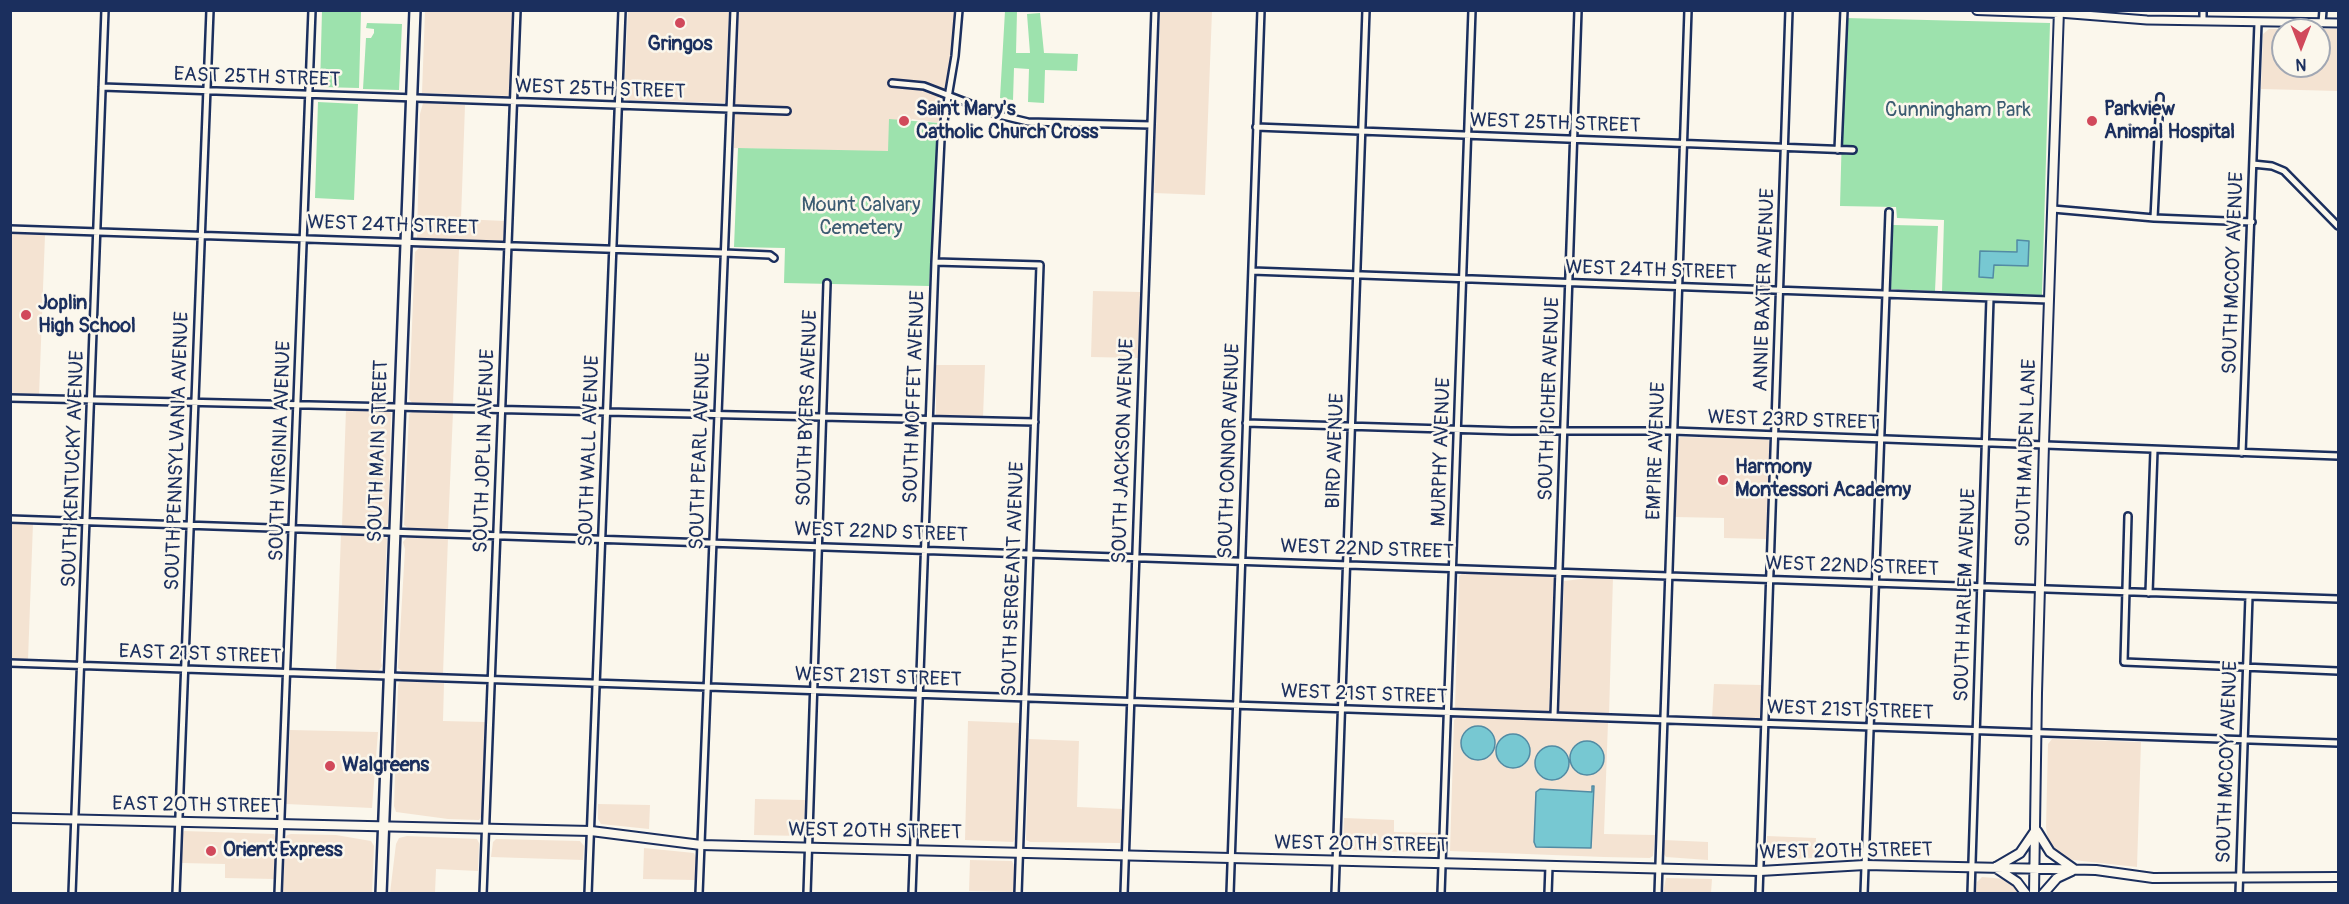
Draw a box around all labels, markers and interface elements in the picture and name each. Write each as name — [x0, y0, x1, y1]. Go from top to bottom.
marker: Gringos — [673, 16, 687, 30]
north arrow — [2271, 18, 2331, 78]
place label: Gringos — [648, 33, 712, 57]
text: N — [2296, 54, 2306, 74]
street label: EAST 25TH STREET — [173, 63, 341, 93]
street label: WEST 25TH STREET — [514, 75, 686, 105]
place label: Saint Mary's Catholic Church Cross — [916, 98, 1099, 145]
place label: Parkview Animal Hospital — [2104, 98, 2235, 145]
park label: Cunningham Park — [1885, 99, 2031, 123]
street label: WEST 25TH STREET — [1469, 109, 1641, 139]
marker: Saint Mary's Catholic Church Cross — [897, 114, 911, 128]
marker: Parkview Animal Hospital — [2085, 114, 2099, 128]
street label: SOUTH MCCOY AVENUE — [2218, 171, 2250, 375]
street label: ANNIE BAXTER AVENUE — [1749, 188, 1781, 392]
park label: Mount Calvary Cemetery — [801, 194, 921, 241]
street label: WEST 24TH STREET — [307, 211, 479, 241]
street label: WEST 24TH STREET — [1565, 256, 1737, 286]
street label: SOUTH MOFFET AVENUE — [899, 290, 931, 504]
place label: Joplin High School — [38, 292, 136, 339]
street label: SOUTH PICHER AVENUE — [1534, 297, 1566, 501]
marker: Joplin High School — [19, 308, 33, 322]
street label: SOUTH BYERS AVENUE — [793, 309, 823, 507]
street label: SOUTH PENNSYLVANIA AVENUE — [161, 311, 195, 591]
street label: SOUTH JACKSON AVENUE — [1108, 338, 1140, 564]
street label: SOUTH VIRGINIA AVENUE — [265, 340, 297, 562]
street label: SOUTH CONNOR AVENUE — [1214, 343, 1246, 559]
street label: SOUTH JOPLIN AVENUE — [469, 349, 501, 553]
street label: SOUTH KENTUCKY AVENUE — [58, 350, 90, 588]
street label: SOUTH PEARL AVENUE — [686, 352, 716, 550]
street label: SOUTH WALL AVENUE — [575, 355, 605, 547]
street label: SOUTH MAIN STREET — [364, 359, 394, 543]
street label: SOUTH MAIDEN LANE — [2012, 359, 2042, 547]
street label: MURPHY AVENUE — [1427, 377, 1457, 527]
street label: EMPIRE AVENUE — [1643, 382, 1671, 520]
street label: BIRD AVENUE — [1322, 393, 1350, 509]
street label: WEST 23RD STREET — [1707, 406, 1879, 436]
place label: Harmony Montessori Academy — [1735, 456, 1911, 503]
street label: SOUTH SERGEANT AVENUE — [998, 461, 1030, 697]
marker: Harmony Montessori Academy — [1716, 473, 1730, 487]
street label: SOUTH HARLEM AVENUE — [1950, 488, 1982, 702]
street label: WEST 22ND STREET — [794, 518, 968, 548]
street label: WEST 22ND STREET — [1280, 535, 1454, 565]
street label: WEST 22ND STREET — [1765, 552, 1939, 582]
street label: EAST 21ST STREET — [118, 640, 282, 670]
street label: SOUTH MCCOY AVENUE — [2212, 660, 2244, 864]
street label: WEST 21ST STREET — [794, 663, 962, 693]
street label: WEST 21ST STREET — [1280, 680, 1448, 710]
street label: WEST 21ST STREET — [1766, 696, 1934, 726]
place label: Walgreens — [342, 754, 429, 778]
marker: Walgreens — [323, 759, 337, 773]
street label: EAST 20TH STREET — [112, 793, 282, 819]
street label: WEST 20TH STREET — [788, 818, 962, 846]
street label: WEST 20TH STREET — [1274, 831, 1448, 859]
street label: WEST 20TH STREET — [1759, 838, 1933, 866]
place label: Orient Express — [223, 839, 343, 863]
marker: Orient Express — [204, 844, 218, 858]

